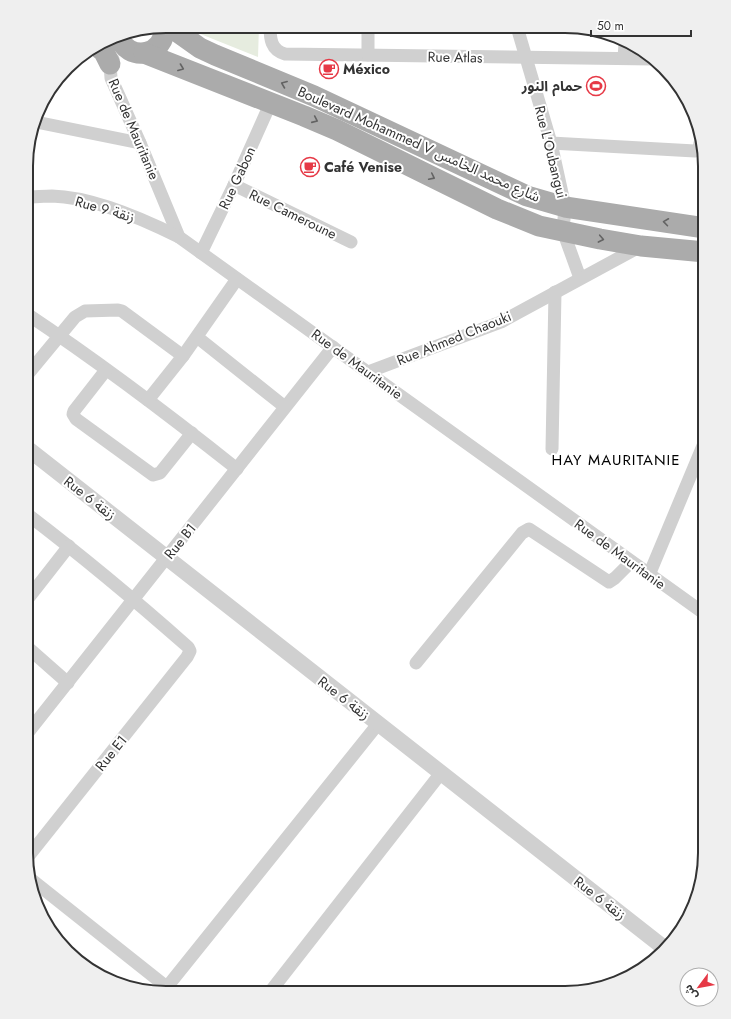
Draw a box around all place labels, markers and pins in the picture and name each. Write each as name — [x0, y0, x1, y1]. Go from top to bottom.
cafe icon: México — [318, 58, 340, 80]
place label: México — [343, 59, 390, 79]
sports icon: حمام النور — [585, 75, 607, 97]
place label: حمام النور — [521, 76, 582, 97]
cafe icon: Café Venise — [299, 156, 321, 178]
place label: Café Venise — [324, 157, 402, 177]

